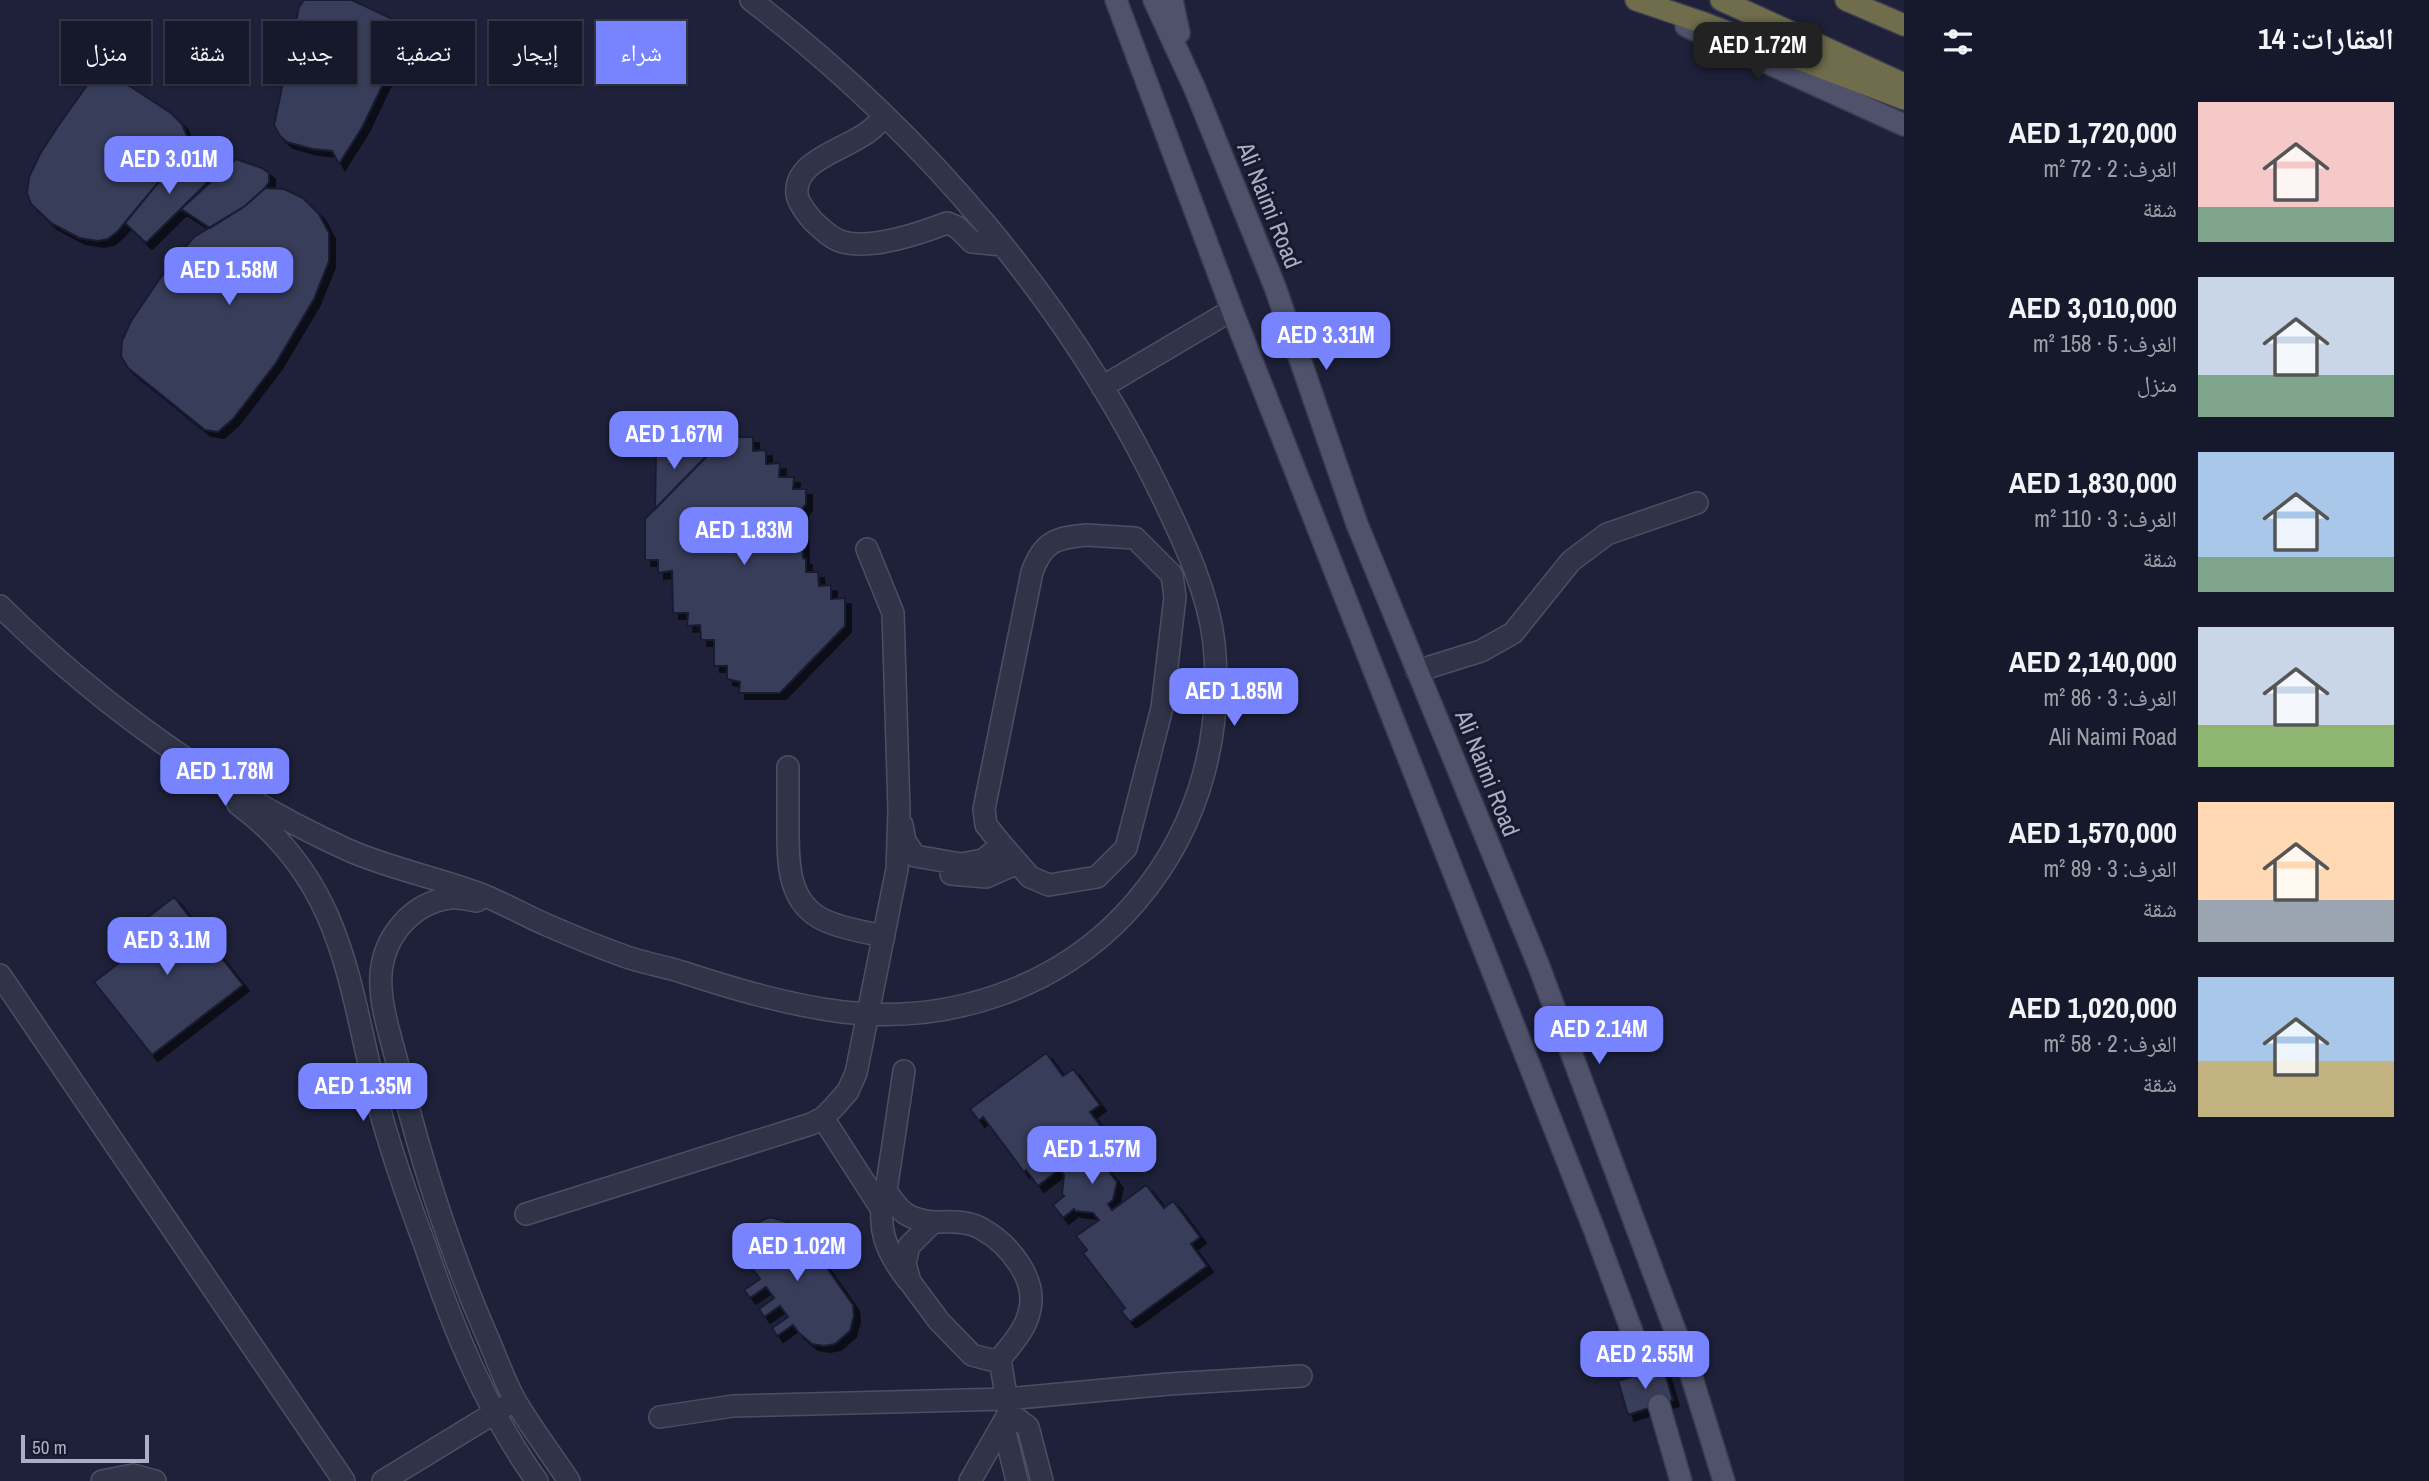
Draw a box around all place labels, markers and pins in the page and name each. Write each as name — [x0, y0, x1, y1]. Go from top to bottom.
pin: AED 1.72M — [1678, 22, 1838, 82]
pin: AED 3.01M — [89, 136, 249, 196]
pin: AED 1.58M — [149, 247, 309, 307]
pin: AED 3.31M — [1246, 312, 1406, 372]
pin: AED 1.67M — [594, 412, 754, 471]
pin: AED 1.83M — [664, 508, 824, 567]
pin: AED 1.85M — [1154, 668, 1314, 728]
pin: AED 1.78M — [145, 748, 305, 808]
pin: AED 3.1M — [95, 918, 239, 977]
pin: AED 2.14M — [1519, 1006, 1679, 1066]
pin: AED 1.35M — [283, 1064, 443, 1123]
pin: AED 1.57M — [1012, 1126, 1172, 1186]
pin: AED 1.02M — [717, 1224, 877, 1283]
pin: AED 2.55M — [1565, 1332, 1725, 1391]

